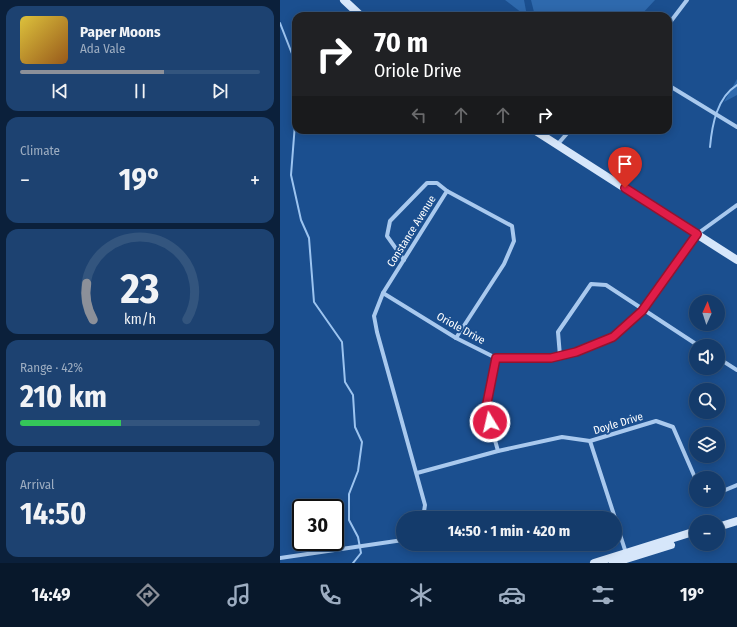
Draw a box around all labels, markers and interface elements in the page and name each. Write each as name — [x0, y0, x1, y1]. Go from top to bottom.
text: Paper Moons — [80, 23, 161, 41]
text: 70 m — [374, 26, 428, 59]
icon: right — [308, 28, 360, 80]
text: Ada Vale — [80, 41, 125, 56]
text: Oriole Drive — [374, 60, 461, 82]
icon: previous — [49, 80, 71, 102]
icon: pause — [129, 80, 151, 102]
icon: next — [209, 80, 231, 102]
icon: left — [408, 104, 430, 126]
icon: ahead — [450, 104, 472, 126]
icon: ahead — [492, 104, 514, 126]
icon: right — [534, 104, 556, 126]
text: Climate — [20, 143, 60, 158]
pin — [608, 147, 642, 188]
icon: arrive — [614, 153, 636, 175]
text: 19° — [119, 162, 161, 198]
text: − — [20, 167, 30, 194]
text: + — [250, 167, 260, 194]
street label: Constance Avenue — [384, 193, 439, 269]
text: 23 — [120, 263, 159, 313]
north arrow — [689, 295, 725, 331]
map controls — [689, 295, 725, 551]
text: km/h — [124, 310, 156, 327]
street label: Oriole Drive — [434, 310, 487, 347]
button: sound — [689, 339, 725, 375]
text: Range · 42% — [20, 360, 83, 375]
text: 210 km — [20, 379, 107, 415]
button: search — [689, 383, 725, 419]
position arrow — [469, 401, 511, 443]
street label: Doyle Drive — [592, 410, 645, 437]
button: layers — [689, 427, 725, 463]
button: + — [689, 471, 725, 507]
text: Arrival — [20, 477, 54, 492]
text: 14:50 — [20, 496, 86, 532]
speed limit sign: 30 — [292, 499, 344, 551]
button: − — [689, 515, 725, 551]
text: 14:50 · 1 min · 420 m — [448, 522, 570, 540]
icon: directions — [134, 581, 162, 609]
icon: music — [225, 581, 253, 609]
icon: phone — [316, 581, 344, 609]
icon: climate — [407, 581, 435, 609]
icon: car — [498, 581, 526, 609]
icon: filters — [589, 581, 617, 609]
text: 14:49 — [32, 584, 71, 606]
text: 19° — [680, 584, 705, 606]

